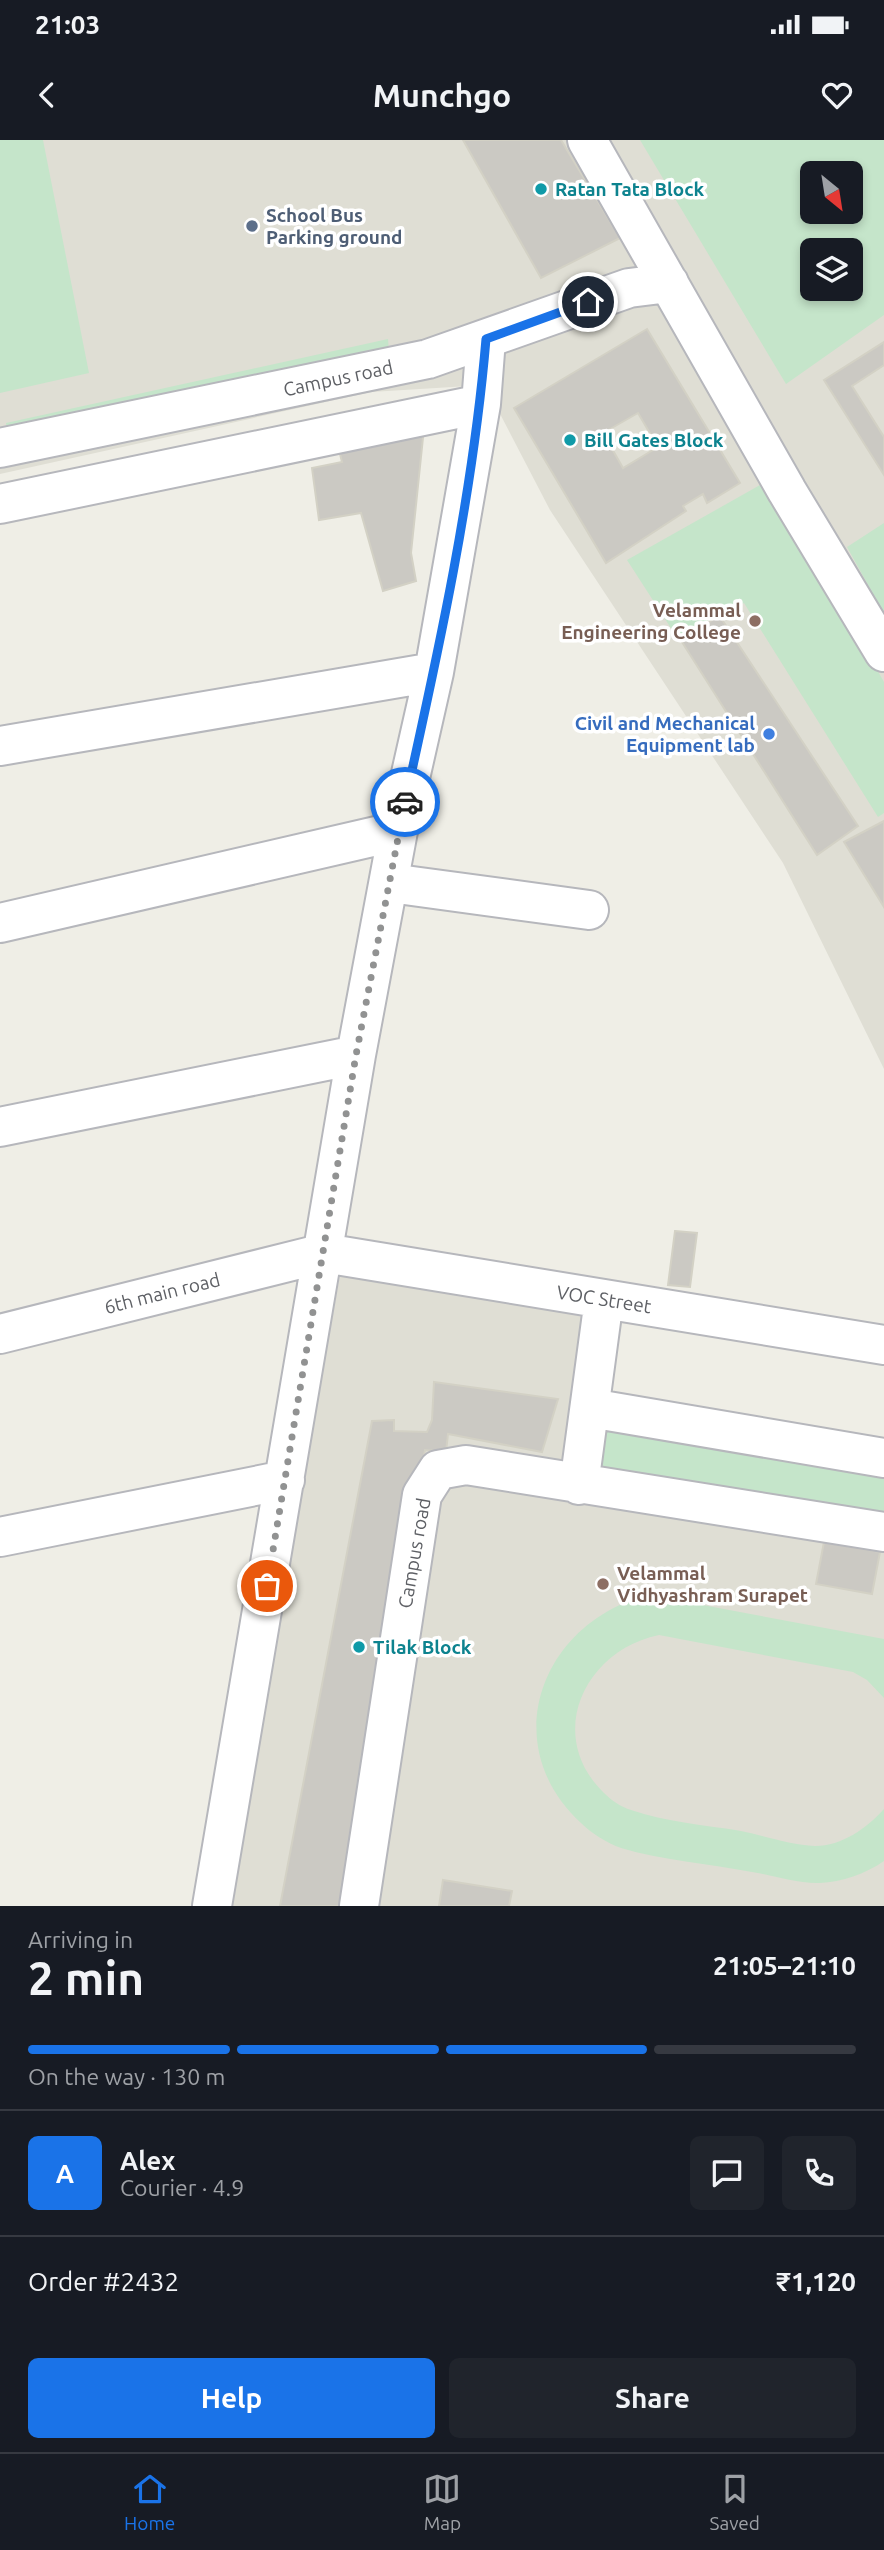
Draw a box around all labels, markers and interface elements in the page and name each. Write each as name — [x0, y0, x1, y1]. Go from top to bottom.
text: 21:03 — [35, 10, 100, 39]
icon: back — [28, 76, 66, 114]
icon: heart — [818, 76, 856, 114]
text: Munchgo — [373, 77, 511, 113]
north arrow — [800, 161, 863, 224]
map controls — [800, 161, 863, 301]
place label: Ratan Tata Block — [555, 178, 705, 200]
marker: Ratan Tata Block — [533, 181, 549, 197]
place label: School Bus Parking ground — [266, 204, 402, 248]
marker: School Bus Parking ground — [244, 218, 260, 234]
button: layers — [800, 238, 863, 301]
pin — [558, 272, 618, 332]
icon: home — [569, 283, 607, 321]
street label: Campus road — [281, 356, 395, 400]
place label: Bill Gates Block — [584, 429, 724, 451]
marker: Bill Gates Block — [562, 432, 578, 448]
place label: Velammal Engineering College — [561, 599, 741, 643]
marker: Velammal Engineering College — [747, 613, 763, 629]
place label: Civil and Mechanical Equipment lab — [575, 712, 755, 756]
marker: Civil and Mechanical Equipment lab — [761, 726, 777, 742]
courier — [370, 767, 440, 837]
icon: car — [386, 783, 424, 821]
street label: 6th main road — [102, 1268, 222, 1318]
street label: VOC Street — [555, 1281, 653, 1317]
street label: Campus road — [393, 1496, 435, 1610]
pin — [237, 1556, 297, 1616]
place label: Velammal Vidhyashram Surapet — [617, 1562, 808, 1606]
icon: bag — [248, 1567, 286, 1605]
marker: Velammal Vidhyashram Surapet — [595, 1576, 611, 1592]
place label: Tilak Block — [373, 1636, 472, 1658]
marker: Tilak Block — [351, 1639, 367, 1655]
text: Arriving in — [28, 1927, 133, 1952]
text: 21:05–21:10 — [713, 1951, 856, 1980]
text: 2 min — [28, 1952, 144, 2004]
text: On the way · 130 m — [28, 2064, 225, 2089]
button: chat — [690, 2136, 764, 2210]
button: phone — [782, 2136, 856, 2210]
text: Alex — [120, 2146, 175, 2175]
text: A — [56, 2159, 74, 2188]
text: Courier · 4.9 — [120, 2175, 244, 2200]
text: Order #2432 — [28, 2267, 179, 2296]
text: ₹1,120 — [776, 2267, 856, 2296]
button: Help — [28, 2358, 435, 2438]
button: Share — [449, 2358, 856, 2438]
tab: Home — [124, 2470, 175, 2534]
tab: Map — [423, 2470, 461, 2534]
tab: Saved — [709, 2470, 760, 2534]

